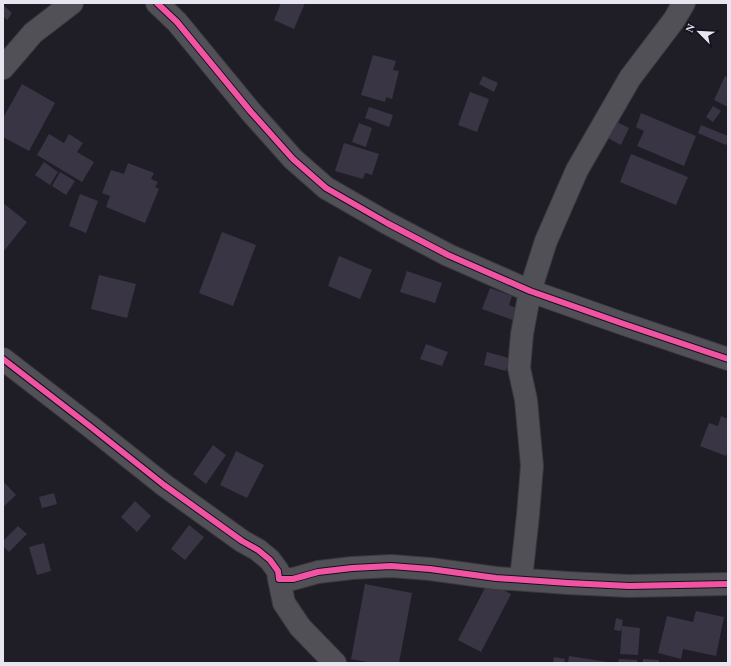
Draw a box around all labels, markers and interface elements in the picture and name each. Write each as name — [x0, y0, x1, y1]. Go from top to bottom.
north arrow — [679, 12, 719, 52]
text: N — [683, 22, 697, 34]

